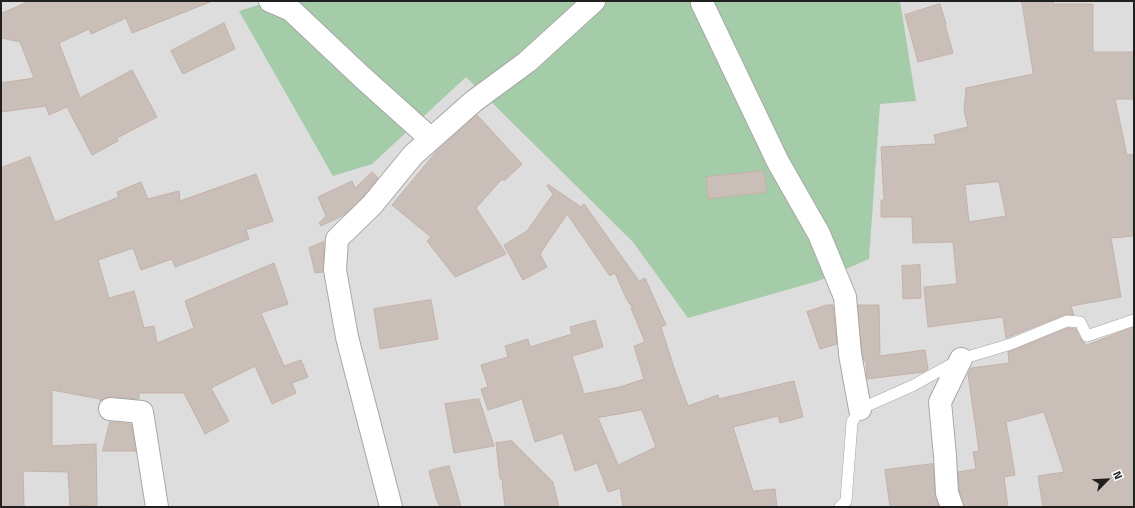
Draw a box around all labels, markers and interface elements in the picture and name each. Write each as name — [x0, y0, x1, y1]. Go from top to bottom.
north arrow — [1087, 460, 1127, 500]
text: N — [1109, 468, 1127, 482]

